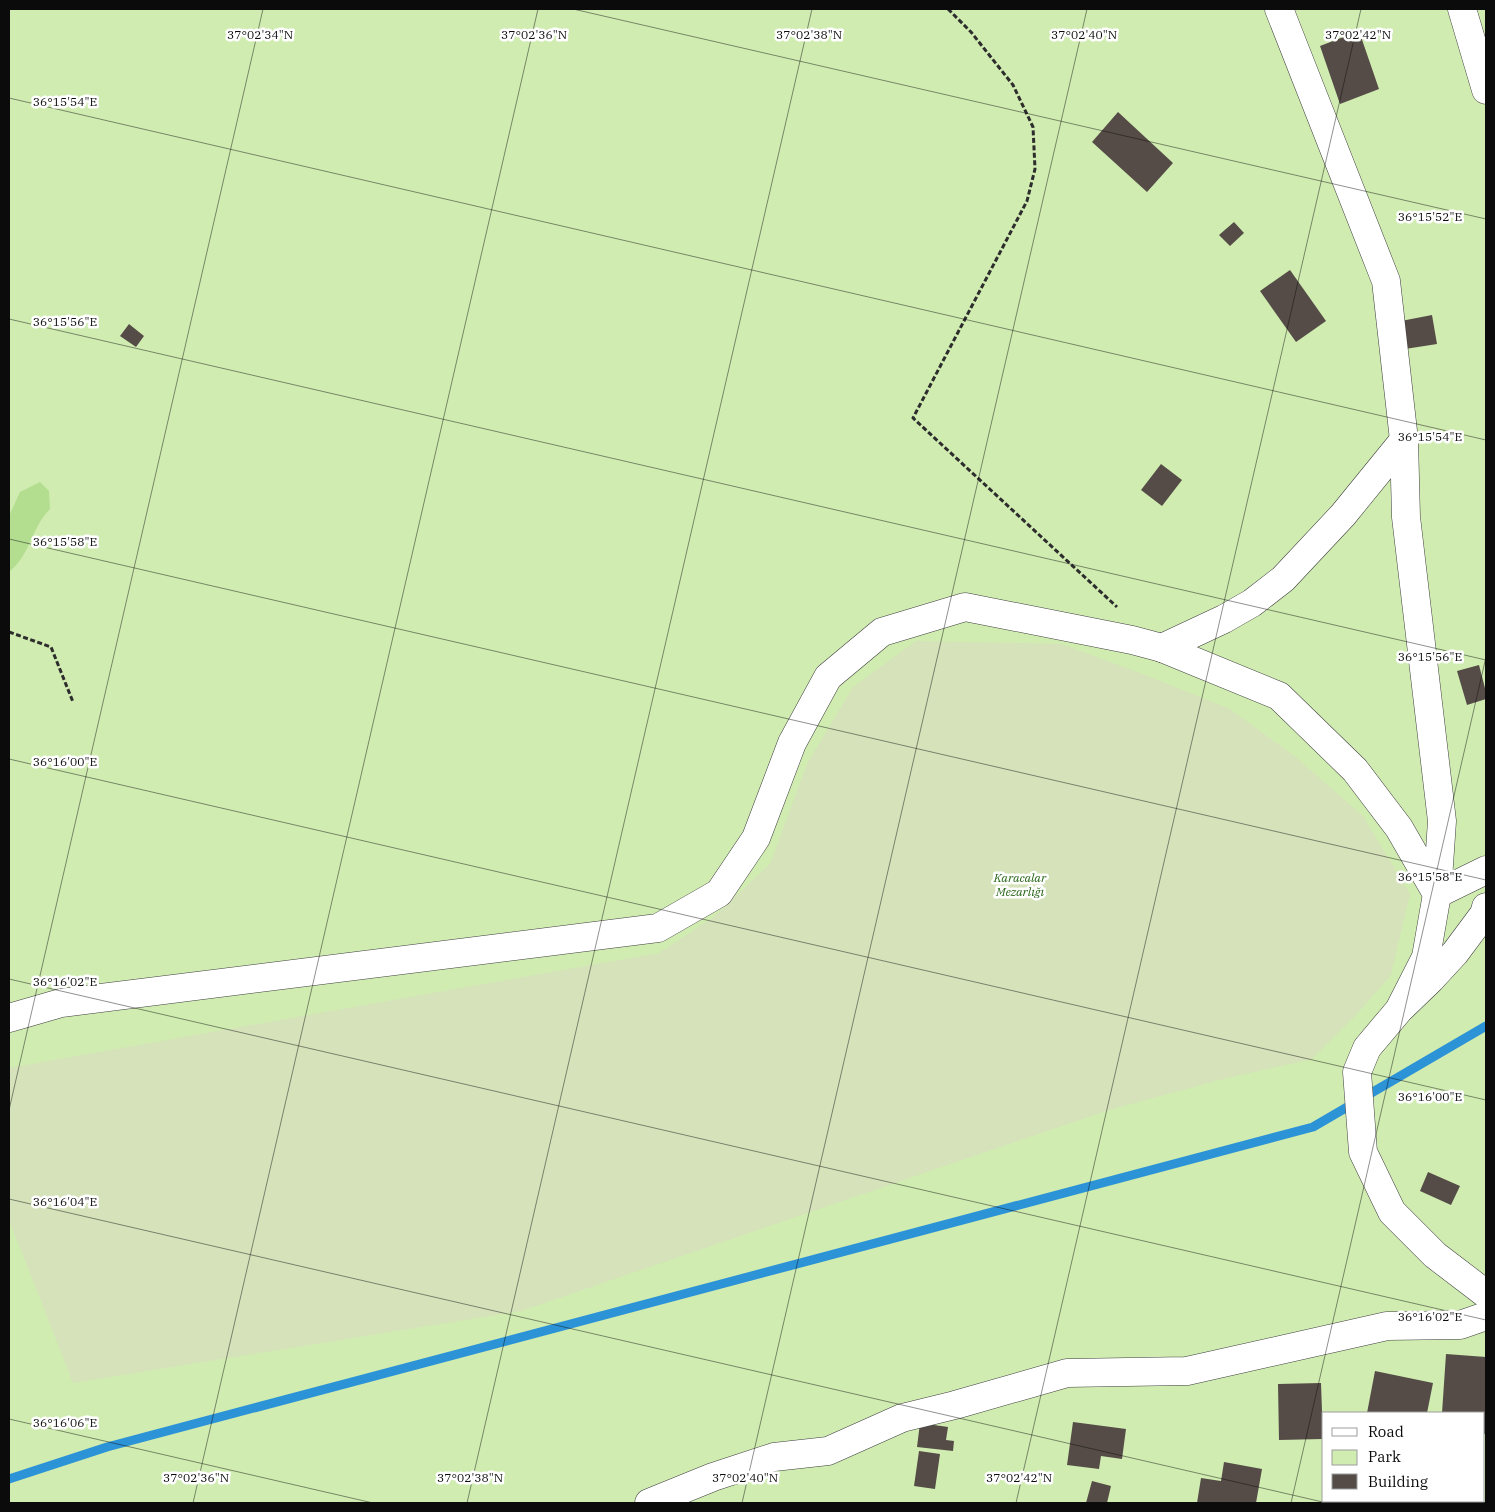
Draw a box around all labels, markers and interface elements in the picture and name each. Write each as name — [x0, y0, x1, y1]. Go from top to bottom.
text: 37°02'34"N — [227, 27, 293, 42]
text: 37°02'36"N — [501, 27, 567, 42]
text: 37°02'38"N — [776, 27, 842, 42]
text: 37°02'40"N — [1051, 27, 1117, 42]
text: 37°02'42"N — [1325, 27, 1391, 42]
text: 36°15'54"E — [33, 94, 97, 109]
text: 36°15'52"E — [1398, 209, 1462, 224]
text: 36°15'56"E — [33, 314, 97, 329]
text: 36°15'54"E — [1398, 429, 1462, 444]
text: 36°15'58"E — [33, 534, 97, 549]
text: 36°15'56"E — [1398, 649, 1462, 664]
text: 36°16'00"E — [33, 754, 97, 769]
text: 36°15'58"E — [1398, 869, 1462, 884]
park label: Karacalar Mezarlığı — [993, 870, 1047, 899]
text: 36°16'02"E — [33, 974, 97, 989]
text: 36°16'00"E — [1398, 1089, 1462, 1104]
text: 36°16'04"E — [33, 1194, 97, 1209]
text: 36°16'02"E — [1398, 1309, 1462, 1324]
legend — [1322, 1412, 1485, 1502]
text: 36°16'06"E — [33, 1415, 97, 1430]
text: Road — [1368, 1422, 1404, 1441]
text: Park — [1368, 1447, 1401, 1466]
text: 37°02'36"N — [163, 1470, 229, 1485]
text: 37°02'38"N — [437, 1470, 503, 1485]
text: 37°02'40"N — [712, 1470, 778, 1485]
text: 37°02'42"N — [986, 1470, 1052, 1485]
text: Building — [1368, 1472, 1428, 1491]

